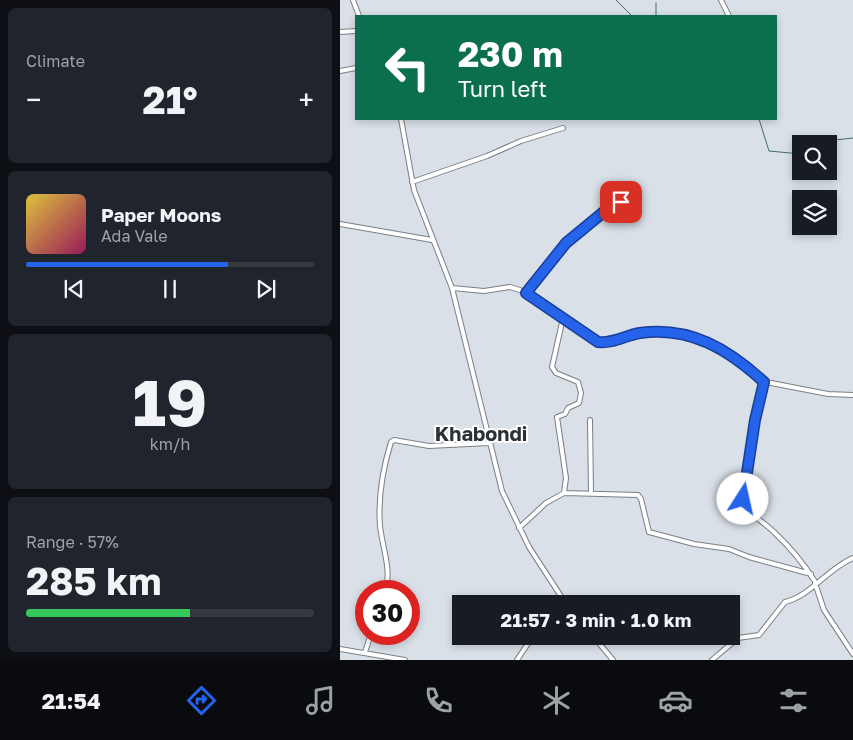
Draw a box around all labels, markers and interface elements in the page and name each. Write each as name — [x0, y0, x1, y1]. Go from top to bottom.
text: 230 m — [458, 33, 563, 75]
icon: left — [375, 35, 440, 100]
text: Climate — [26, 51, 85, 71]
text: Turn left — [458, 75, 547, 102]
text: 21° — [143, 77, 198, 122]
text: − — [26, 83, 41, 116]
text: + — [299, 83, 314, 116]
map controls — [792, 135, 837, 235]
button: search — [792, 135, 837, 180]
pin — [600, 181, 642, 223]
icon: arrive — [607, 188, 635, 216]
button: layers — [792, 190, 837, 235]
text: Paper Moons — [101, 203, 221, 226]
text: Ada Vale — [101, 226, 167, 246]
icon: previous — [60, 275, 88, 303]
icon: pause — [156, 275, 184, 303]
icon: next — [252, 275, 280, 303]
text: 19 — [133, 362, 207, 440]
district label: Khabondi — [435, 421, 527, 445]
text: km/h — [150, 434, 190, 454]
position arrow — [716, 472, 768, 524]
text: Range · 57% — [26, 532, 119, 552]
text: 285 km — [26, 558, 161, 603]
speed limit sign: 30 — [355, 580, 420, 645]
text: 21:57 · 3 min · 1.0 km — [501, 608, 691, 631]
icon: directions — [184, 683, 219, 718]
icon: music — [303, 683, 338, 718]
icon: phone — [421, 683, 456, 718]
icon: climate — [539, 683, 574, 718]
icon: car — [658, 683, 693, 718]
icon: filters — [776, 683, 811, 718]
text: 21:54 — [42, 687, 101, 714]

